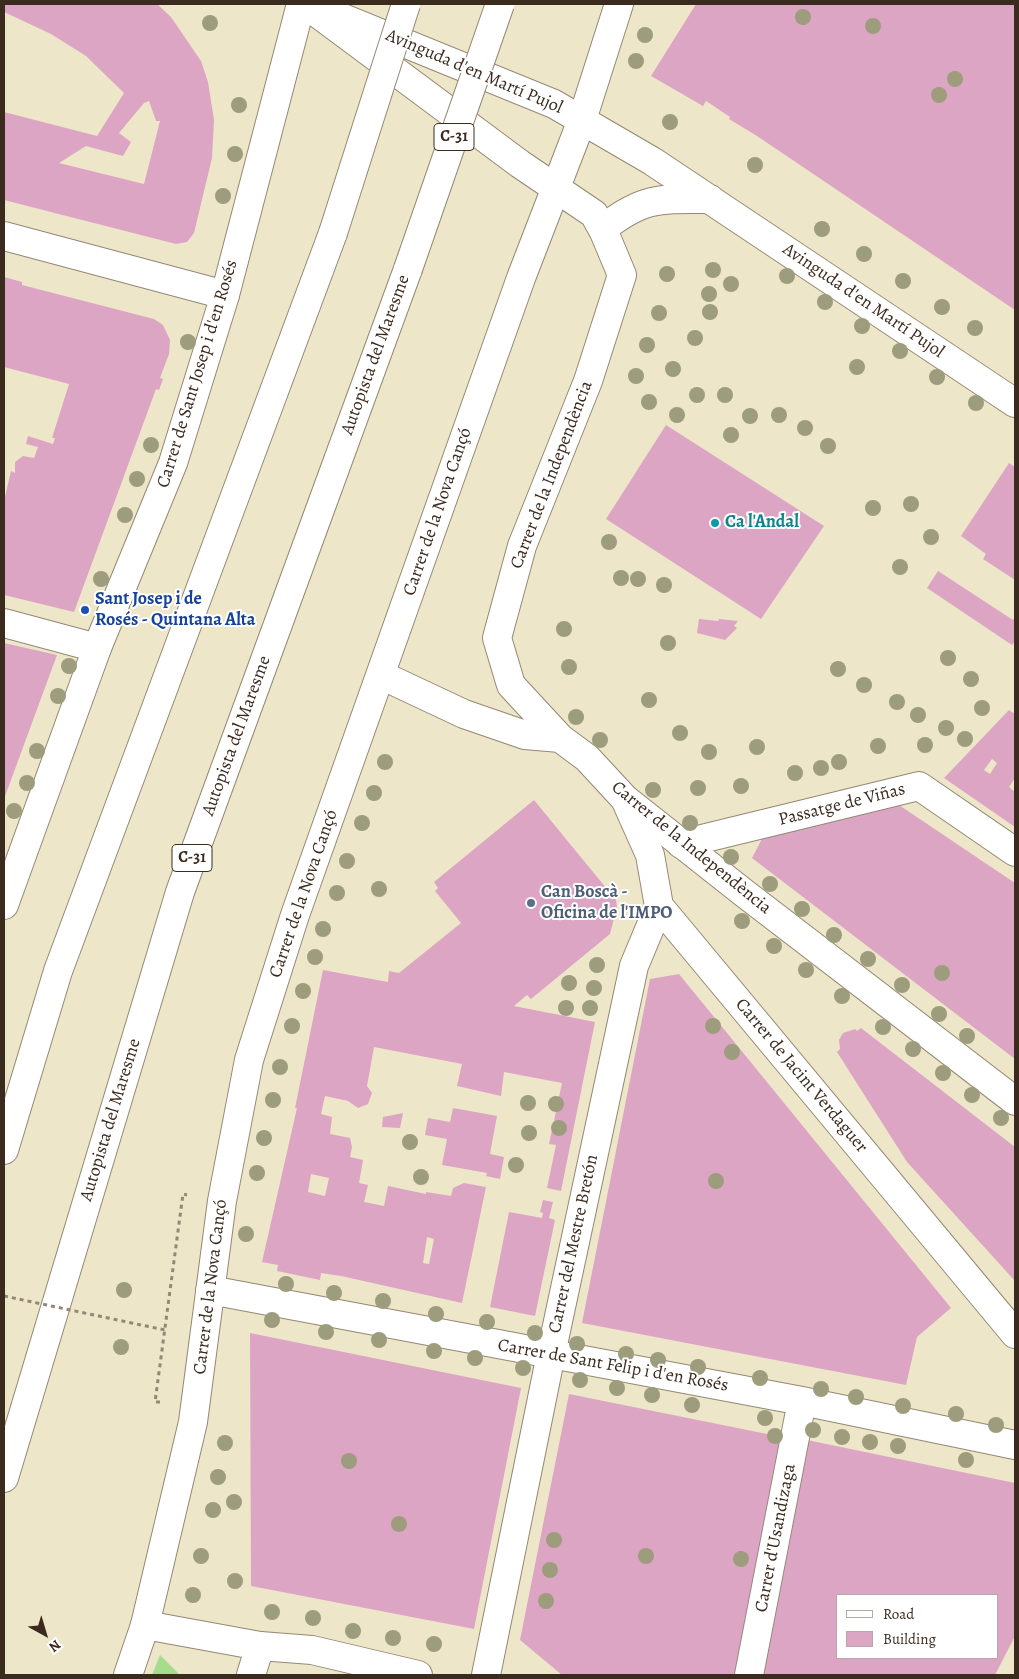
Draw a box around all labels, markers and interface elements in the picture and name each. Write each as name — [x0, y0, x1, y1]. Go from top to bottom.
street label: Avinguda d'en Martí Pujol — [382, 25, 566, 119]
road number: C-31 — [434, 124, 474, 150]
street label: Avinguda d'en Martí Pujol — [778, 239, 948, 363]
street label: Carrer de Sant Josep i d'en Rosés — [153, 257, 243, 491]
street label: Autopista del Maresme — [337, 272, 415, 438]
street label: Carrer de la Independència — [506, 378, 598, 572]
street label: Carrer de la Nova Cançó — [399, 425, 477, 599]
place label: Ca l'Andal — [725, 512, 799, 534]
marker: Ca l'Andal — [709, 517, 721, 529]
place label: Sant Josep i de Rosés - Quintana Alta — [95, 589, 256, 632]
marker: Sant Josep i de Rosés - Quintana Alta — [79, 604, 91, 616]
street label: Autopista del Maresme — [198, 653, 276, 819]
street label: Carrer de la Independència — [607, 777, 775, 919]
street label: Passatge de Viñas — [776, 779, 908, 831]
street label: Carrer de la Nova Cançó — [265, 807, 343, 981]
road number: C-31 — [172, 844, 212, 871]
place label: Can Boscà - Oficina de l'IMPO — [541, 882, 673, 924]
marker: Can Boscà - Oficina de l'IMPO — [525, 897, 537, 909]
street label: Carrer de Jacint Verdaguer — [730, 994, 872, 1158]
street label: Autopista del Maresme — [76, 1036, 146, 1204]
street label: Carrer del Mestre Bretón — [545, 1153, 603, 1335]
street label: Carrer de la Nova Cançó — [190, 1198, 232, 1376]
street label: Carrer de Sant Felip i d'en Rosés — [496, 1335, 730, 1397]
street label: Carrer d'Usandizaga — [751, 1462, 801, 1614]
legend — [836, 1594, 999, 1659]
text: Road — [883, 1604, 914, 1624]
north arrow — [20, 1609, 70, 1659]
text: Building — [883, 1629, 936, 1649]
text: N — [45, 1635, 65, 1657]

